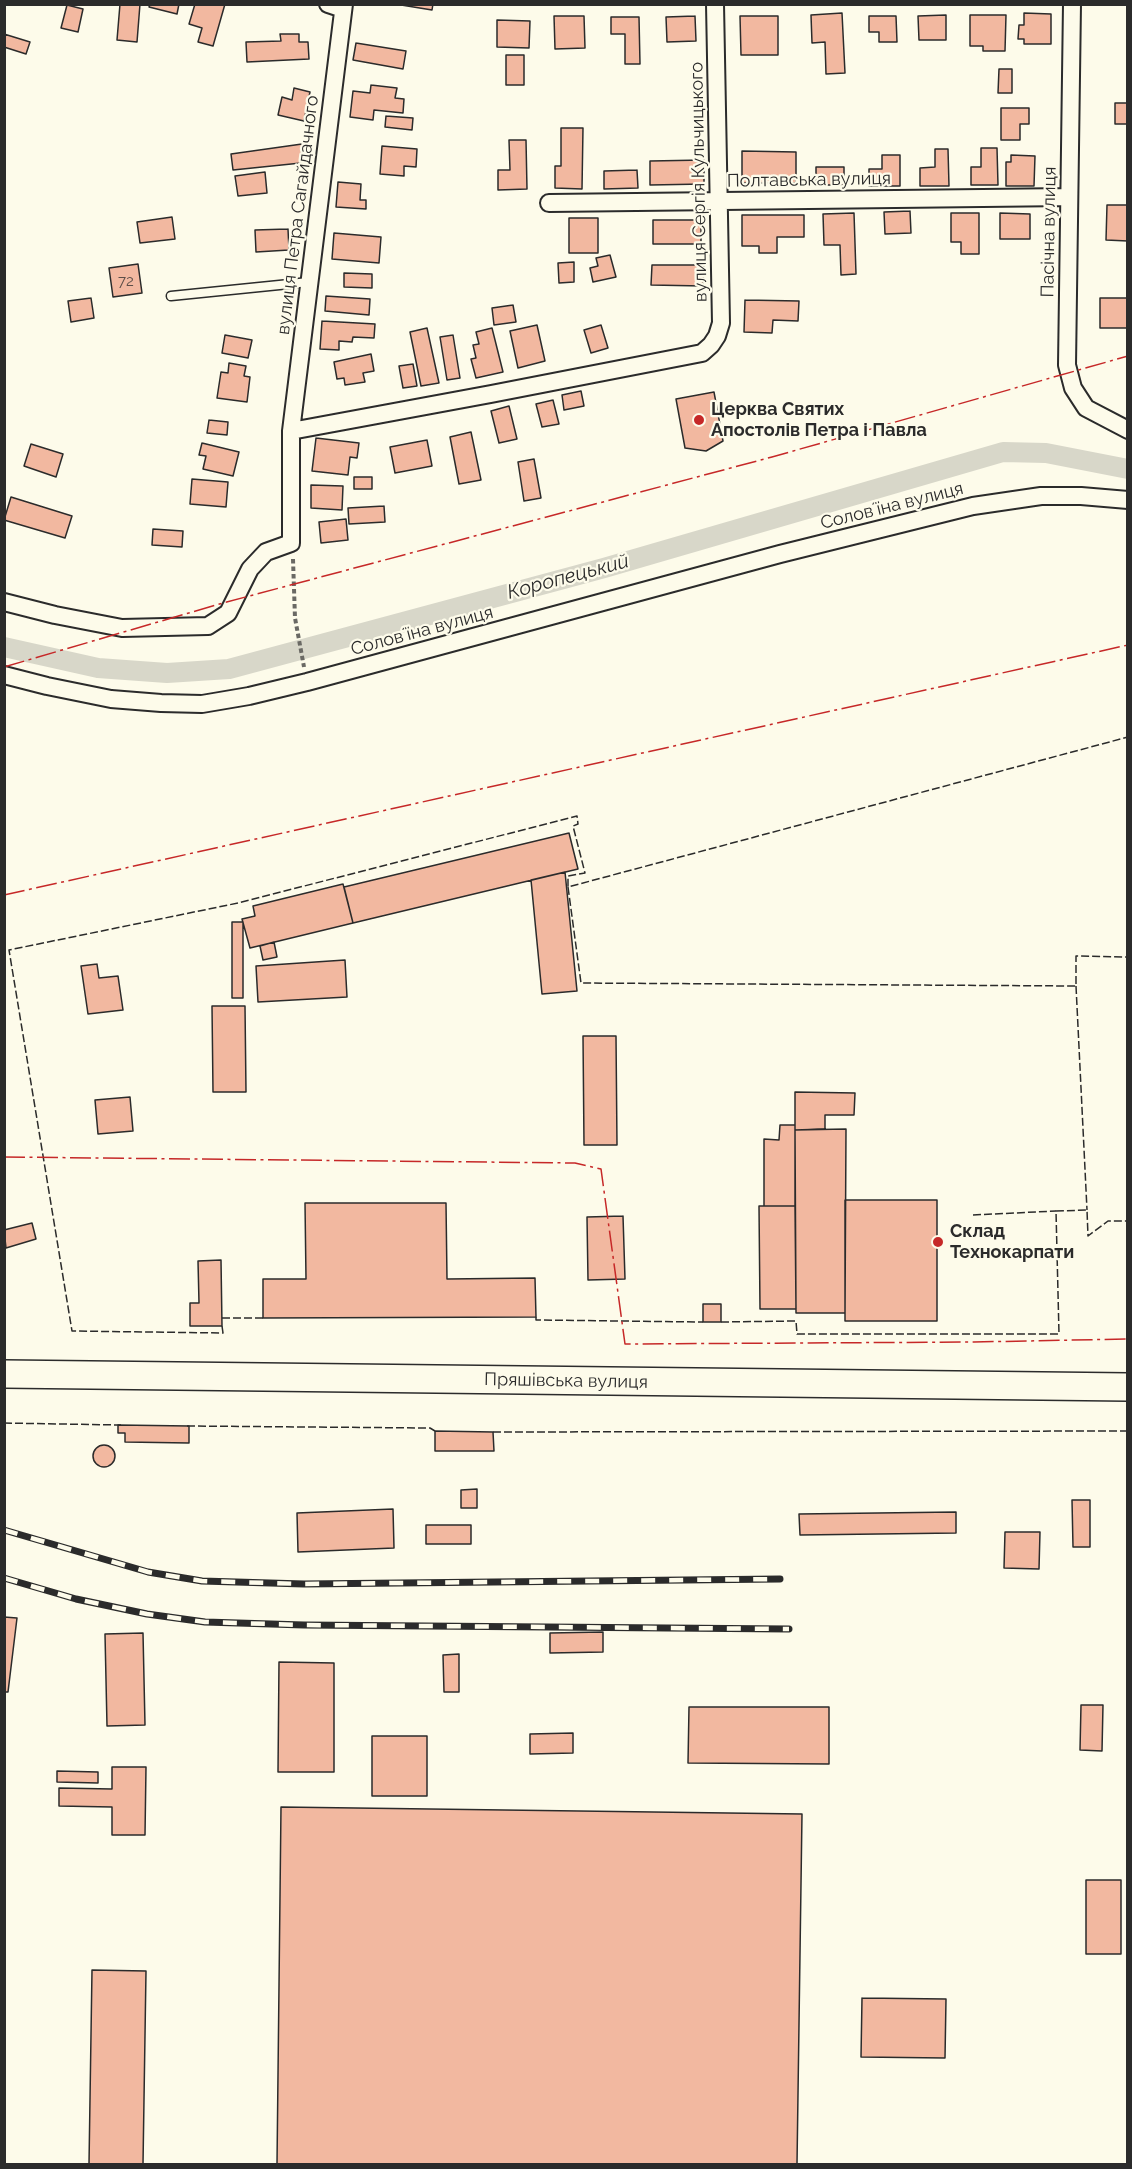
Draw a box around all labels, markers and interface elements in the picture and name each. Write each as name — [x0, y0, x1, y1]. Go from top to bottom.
street label: вулиця Сергія Кульчицького — [686, 62, 712, 302]
street label: вулиця Петра Сагайдачного — [273, 94, 323, 336]
street label: Пасічна вулиця — [1037, 166, 1061, 298]
street label: Полтавська вулиця — [727, 168, 891, 192]
house number: 72 — [118, 272, 134, 290]
place label: Церква Святих Апостолів Петра і Павла — [711, 399, 927, 442]
marker: Церква Святих Апостолів Петра і Павла — [692, 413, 706, 427]
street label: Соловʼїна вулиця — [818, 478, 966, 534]
water label: Коропецький — [505, 549, 631, 605]
street label: Соловʼїна вулиця — [348, 602, 496, 660]
place label: Склад Технокарпати — [950, 1221, 1074, 1264]
marker: Склад Технокарпати — [931, 1235, 945, 1249]
street label: Пряшівська вулиця — [484, 1369, 648, 1393]

